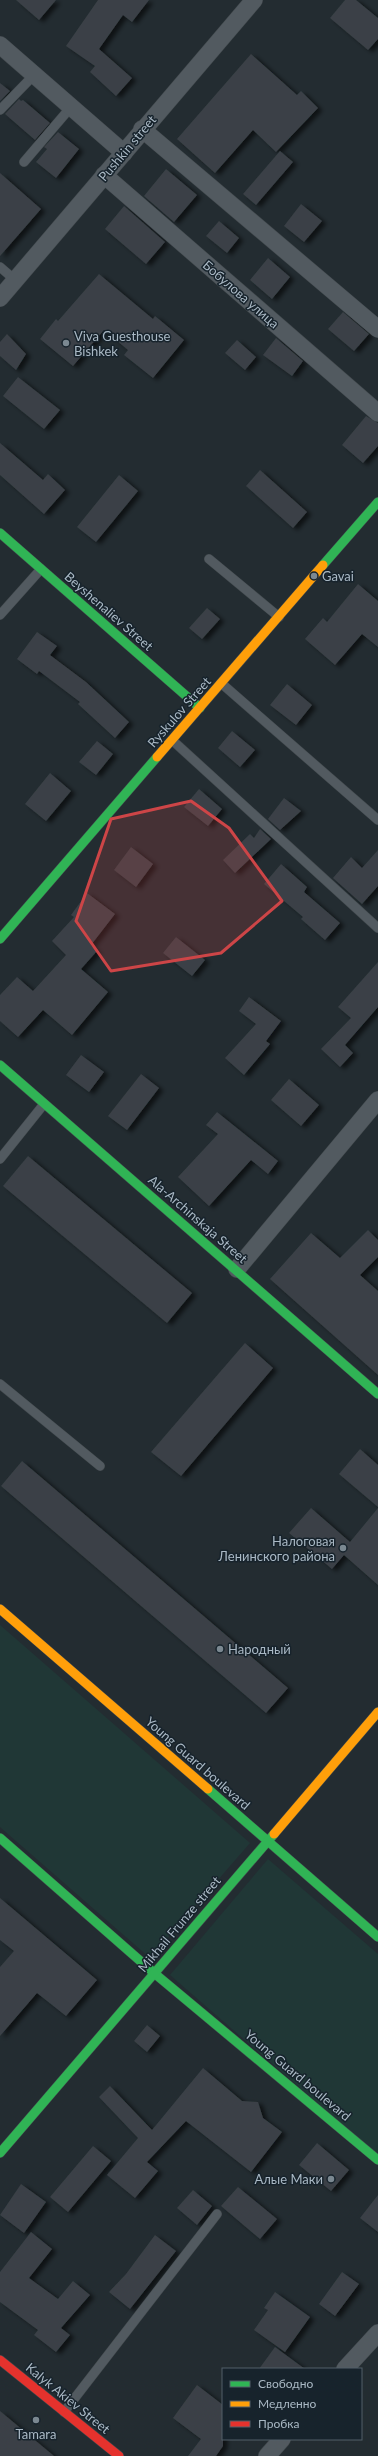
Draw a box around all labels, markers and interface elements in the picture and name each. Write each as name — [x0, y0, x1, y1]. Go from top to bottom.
street label: Pushkin street — [95, 111, 159, 184]
street label: Бобулова улица — [200, 257, 282, 331]
place label: Viva Guesthouse Bishkek — [74, 328, 171, 359]
marker: Viva Guesthouse Bishkek — [61, 338, 71, 348]
street label: Beyshenaliev Street — [62, 568, 157, 654]
place label: Gavai — [322, 568, 354, 584]
marker: Gavai — [309, 571, 319, 581]
street label: Ryskulov Street — [144, 673, 214, 751]
street label: Ala-Archinskaja Street — [145, 1172, 251, 1267]
place label: Налоговая Ленинского района — [218, 1533, 335, 1564]
marker: Налоговая Ленинского района — [338, 1543, 348, 1553]
place label: Народный — [228, 1641, 291, 1657]
marker: Народный — [215, 1644, 225, 1654]
street label: Young Guard boulevard — [142, 1713, 254, 1813]
street label: Mikhail Frunze street — [134, 1873, 224, 1975]
street label: Young Guard boulevard — [242, 2026, 354, 2124]
place label: Алые Маки — [254, 2171, 323, 2187]
marker: Алые Маки — [326, 2174, 336, 2184]
street label: Kalyk Akiev Street — [23, 2359, 114, 2437]
legend — [222, 2368, 362, 2440]
text: Свободно — [258, 2376, 314, 2391]
text: Медленно — [258, 2396, 317, 2411]
marker: Tamara — [31, 2415, 41, 2425]
text: Пробка — [258, 2416, 299, 2431]
place label: Tamara — [16, 2426, 56, 2442]

